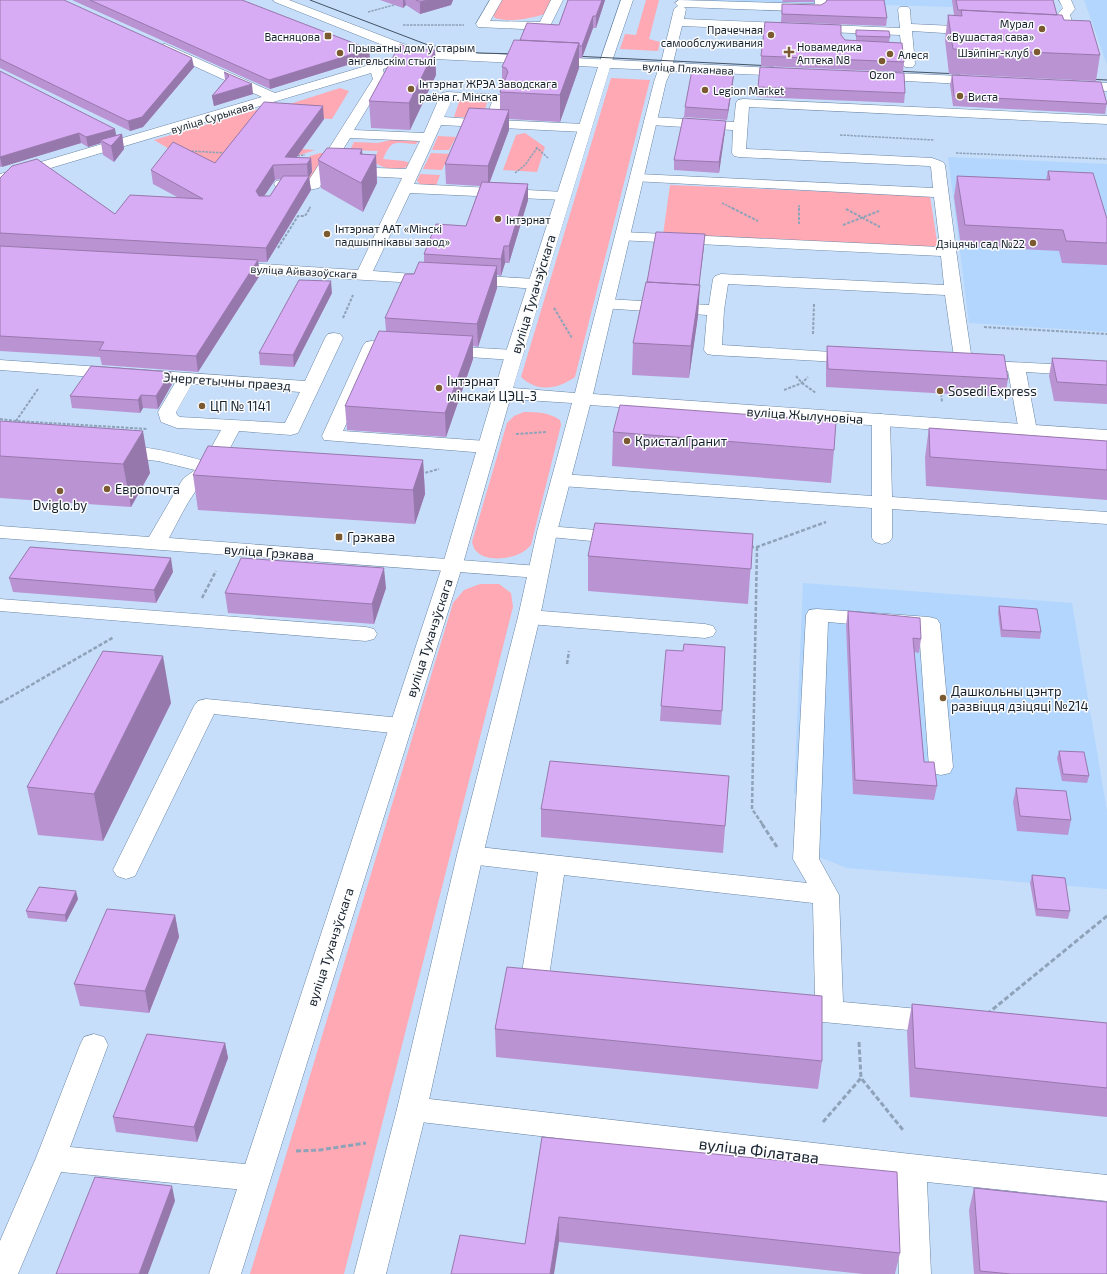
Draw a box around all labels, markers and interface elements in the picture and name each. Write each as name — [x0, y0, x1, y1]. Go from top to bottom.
place label: Мурал «Вушастая сава» — [947, 17, 1034, 44]
place label: Прачечная самообслуживания — [661, 23, 763, 50]
marker: Мурал «Вушастая сава» — [1037, 24, 1047, 34]
place label: Васняцова — [264, 30, 320, 43]
marker: Прачечная самообслуживания — [766, 30, 776, 40]
marker: Васняцова — [323, 31, 333, 41]
place label: Новамедика Аптека N8 — [797, 40, 862, 66]
place label: Прыватны дом ў старым ангельскім стылі — [348, 41, 475, 67]
place label: Шэйпінг-клуб — [958, 46, 1029, 60]
marker: Новамедика Аптека N8 — [784, 47, 794, 57]
marker: Шэйпінг-клуб — [1032, 47, 1042, 57]
marker: Прыватны дом ў старым ангельскім стылі — [335, 48, 345, 58]
place label: Алеся — [898, 48, 928, 61]
marker: Алеся — [885, 49, 895, 59]
marker: Ozon — [877, 56, 887, 66]
street label: вуліца Пляханава — [642, 59, 734, 78]
place label: Ozon — [869, 68, 895, 81]
place label: Інтэрнат ЖРЭА Заводскага раёна г. Мінска — [419, 77, 557, 103]
marker: Інтэрнат ЖРЭА Заводскага раёна г. Мінска — [406, 84, 416, 94]
place label: Legion Market — [713, 84, 784, 97]
marker: Legion Market — [700, 85, 710, 95]
place label: Виста — [968, 90, 998, 103]
marker: Виста — [955, 91, 965, 101]
street label: вуліца Сурыкава — [169, 98, 255, 137]
place label: Інтэрнат — [506, 213, 551, 226]
marker: Інтэрнат — [493, 214, 503, 224]
place label: Інтэрнат ААТ «Мінскі падшыпнікавы завод» — [335, 222, 450, 248]
marker: Інтэрнат ААТ «Мінскі падшыпнікавы завод» — [322, 229, 332, 239]
street label: вуліца Тухачэўскага — [507, 233, 559, 355]
place label: Дзіцячы сад №22 — [936, 237, 1025, 250]
marker: Дзіцячы сад №22 — [1028, 238, 1038, 248]
street label: вуліца Айвазоўскага — [250, 262, 358, 281]
street label: Энергетычны праезд — [163, 369, 292, 393]
place label: Інтэрнат мінскай ЦЭЦ-3 — [447, 373, 537, 404]
marker: Інтэрнат мінскай ЦЭЦ-3 — [434, 383, 444, 393]
place label: Sosedi Express — [948, 383, 1037, 399]
marker: Sosedi Express — [935, 386, 945, 396]
place label: ЦП № 1141 — [210, 398, 271, 414]
marker: ЦП № 1141 — [197, 401, 207, 411]
street label: вуліца Жылуновіча — [746, 403, 864, 427]
place label: КристалГранит — [635, 433, 728, 449]
marker: КристалГранит — [622, 436, 632, 446]
place label: Европочта — [115, 481, 180, 497]
marker: Европочта — [102, 484, 112, 494]
marker: Dviglo.by — [55, 486, 65, 496]
place label: Dviglo.by — [33, 497, 87, 513]
place label: Грэкава — [347, 529, 395, 545]
marker: Грэкава — [334, 532, 344, 542]
street label: вуліца Грэкава — [224, 541, 314, 563]
street label: вуліца Тухачэўскага — [402, 577, 456, 699]
place label: Дашкольны цэнтр развіцця дзіцяці №214 — [951, 683, 1088, 714]
marker: Дашкольны цэнтр развіцця дзіцяці №214 — [938, 693, 948, 703]
street label: вуліца Тухачэўскага — [303, 886, 357, 1008]
street label: вуліца Філатава — [698, 1133, 820, 1168]

